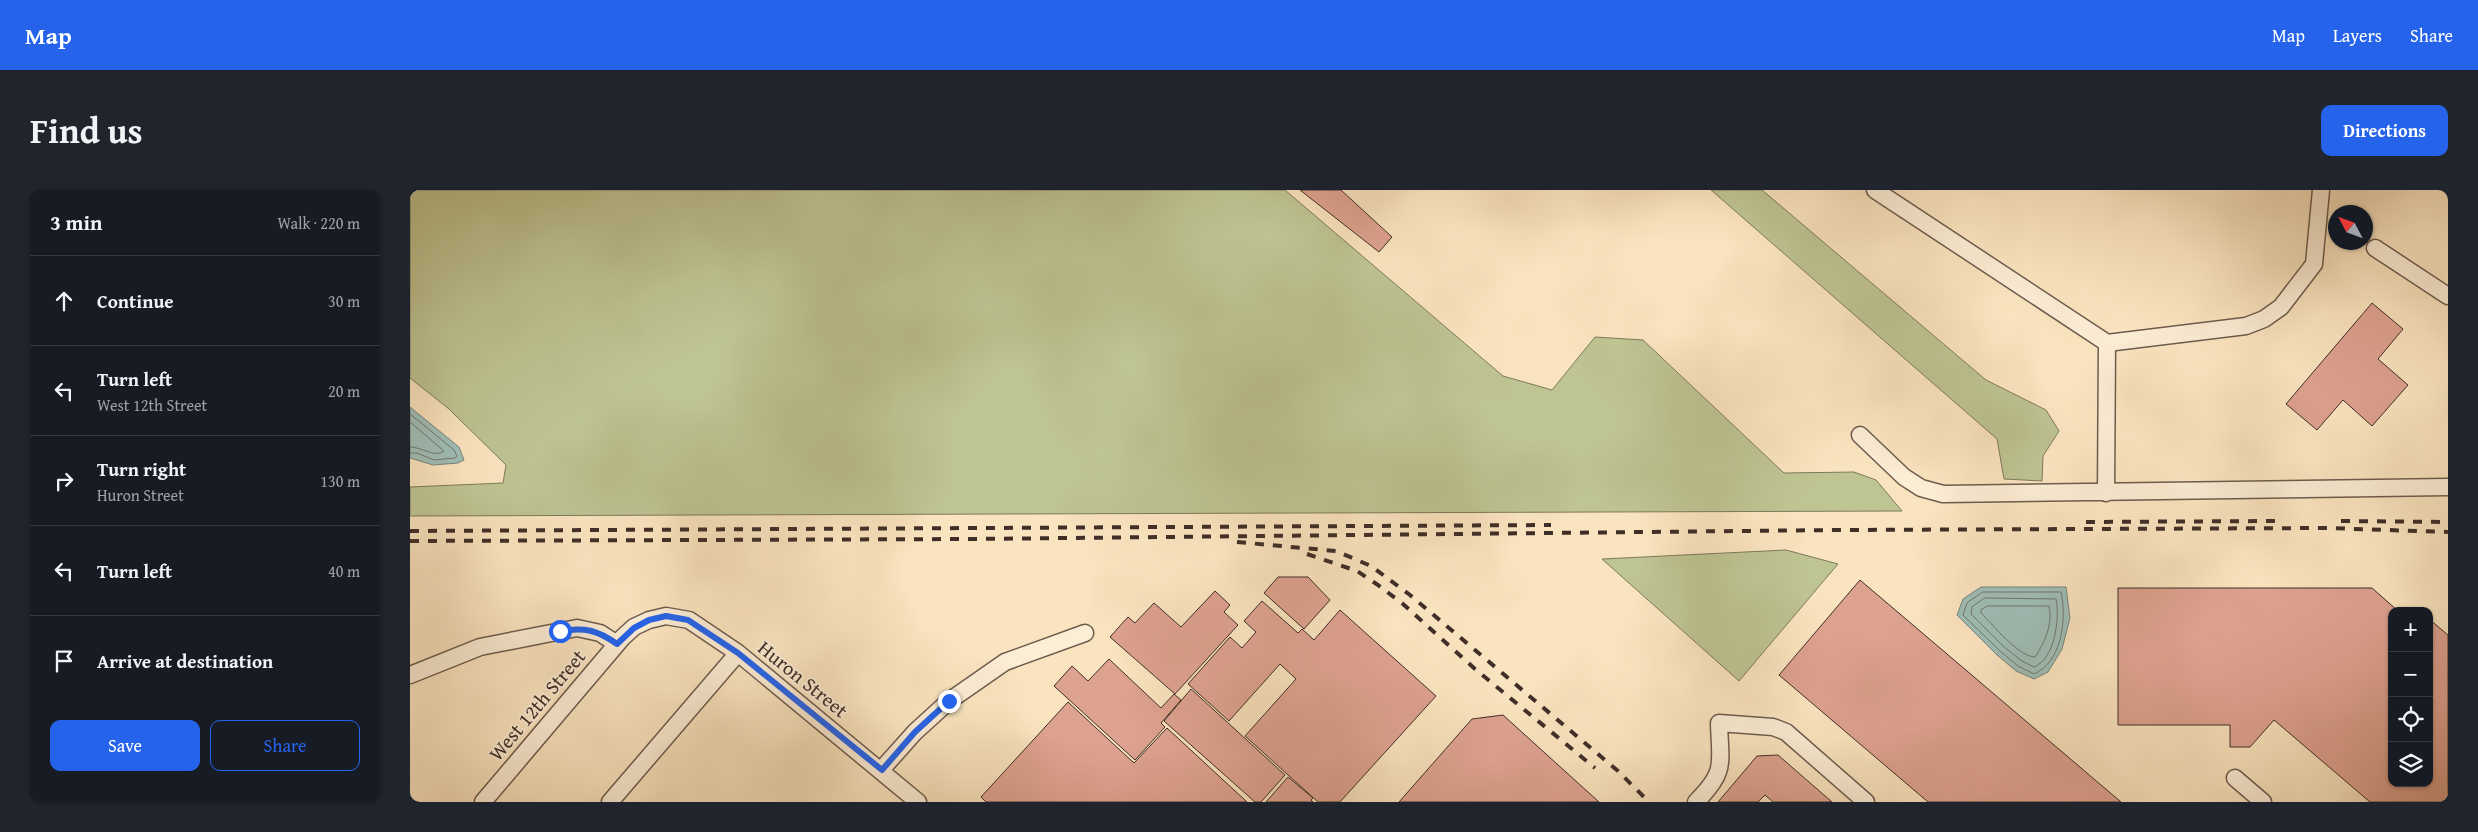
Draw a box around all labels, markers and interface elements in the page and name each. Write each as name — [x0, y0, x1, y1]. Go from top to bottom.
text: Map — [25, 18, 72, 53]
text: Map — [2272, 22, 2305, 49]
text: Layers — [2333, 22, 2382, 49]
text: Share — [2410, 22, 2453, 49]
text: Find us — [30, 105, 143, 156]
button: Directions — [2321, 105, 2448, 156]
north arrow — [2328, 205, 2373, 250]
text: 3 min — [50, 207, 102, 238]
text: Walk · 220 m — [277, 211, 360, 235]
icon: ahead — [50, 287, 78, 315]
text: Continue — [97, 287, 174, 315]
text: 30 m — [328, 289, 360, 313]
text: Turn left — [97, 365, 172, 393]
icon: left — [50, 377, 78, 405]
text: 20 m — [328, 379, 360, 403]
text: West 12th Street — [97, 393, 207, 417]
text: Turn right — [97, 455, 186, 483]
icon: right — [50, 467, 78, 495]
text: 130 m — [320, 469, 360, 493]
text: Huron Street — [97, 483, 184, 507]
icon: left — [50, 557, 78, 585]
text: Turn left — [97, 557, 172, 585]
text: 40 m — [328, 559, 360, 583]
map controls — [2388, 607, 2433, 787]
button: + — [2388, 607, 2433, 652]
route start — [549, 620, 572, 643]
street label: Huron Street — [752, 633, 855, 724]
street label: West 12th Street — [481, 643, 592, 767]
icon: arrive — [50, 647, 78, 675]
text: Arrive at destination — [97, 647, 273, 675]
button: − — [2388, 652, 2433, 697]
route end — [938, 690, 961, 713]
button: locate — [2388, 697, 2433, 742]
button: Save — [50, 720, 200, 771]
button: Share — [210, 720, 360, 771]
button: layers — [2388, 742, 2433, 787]

